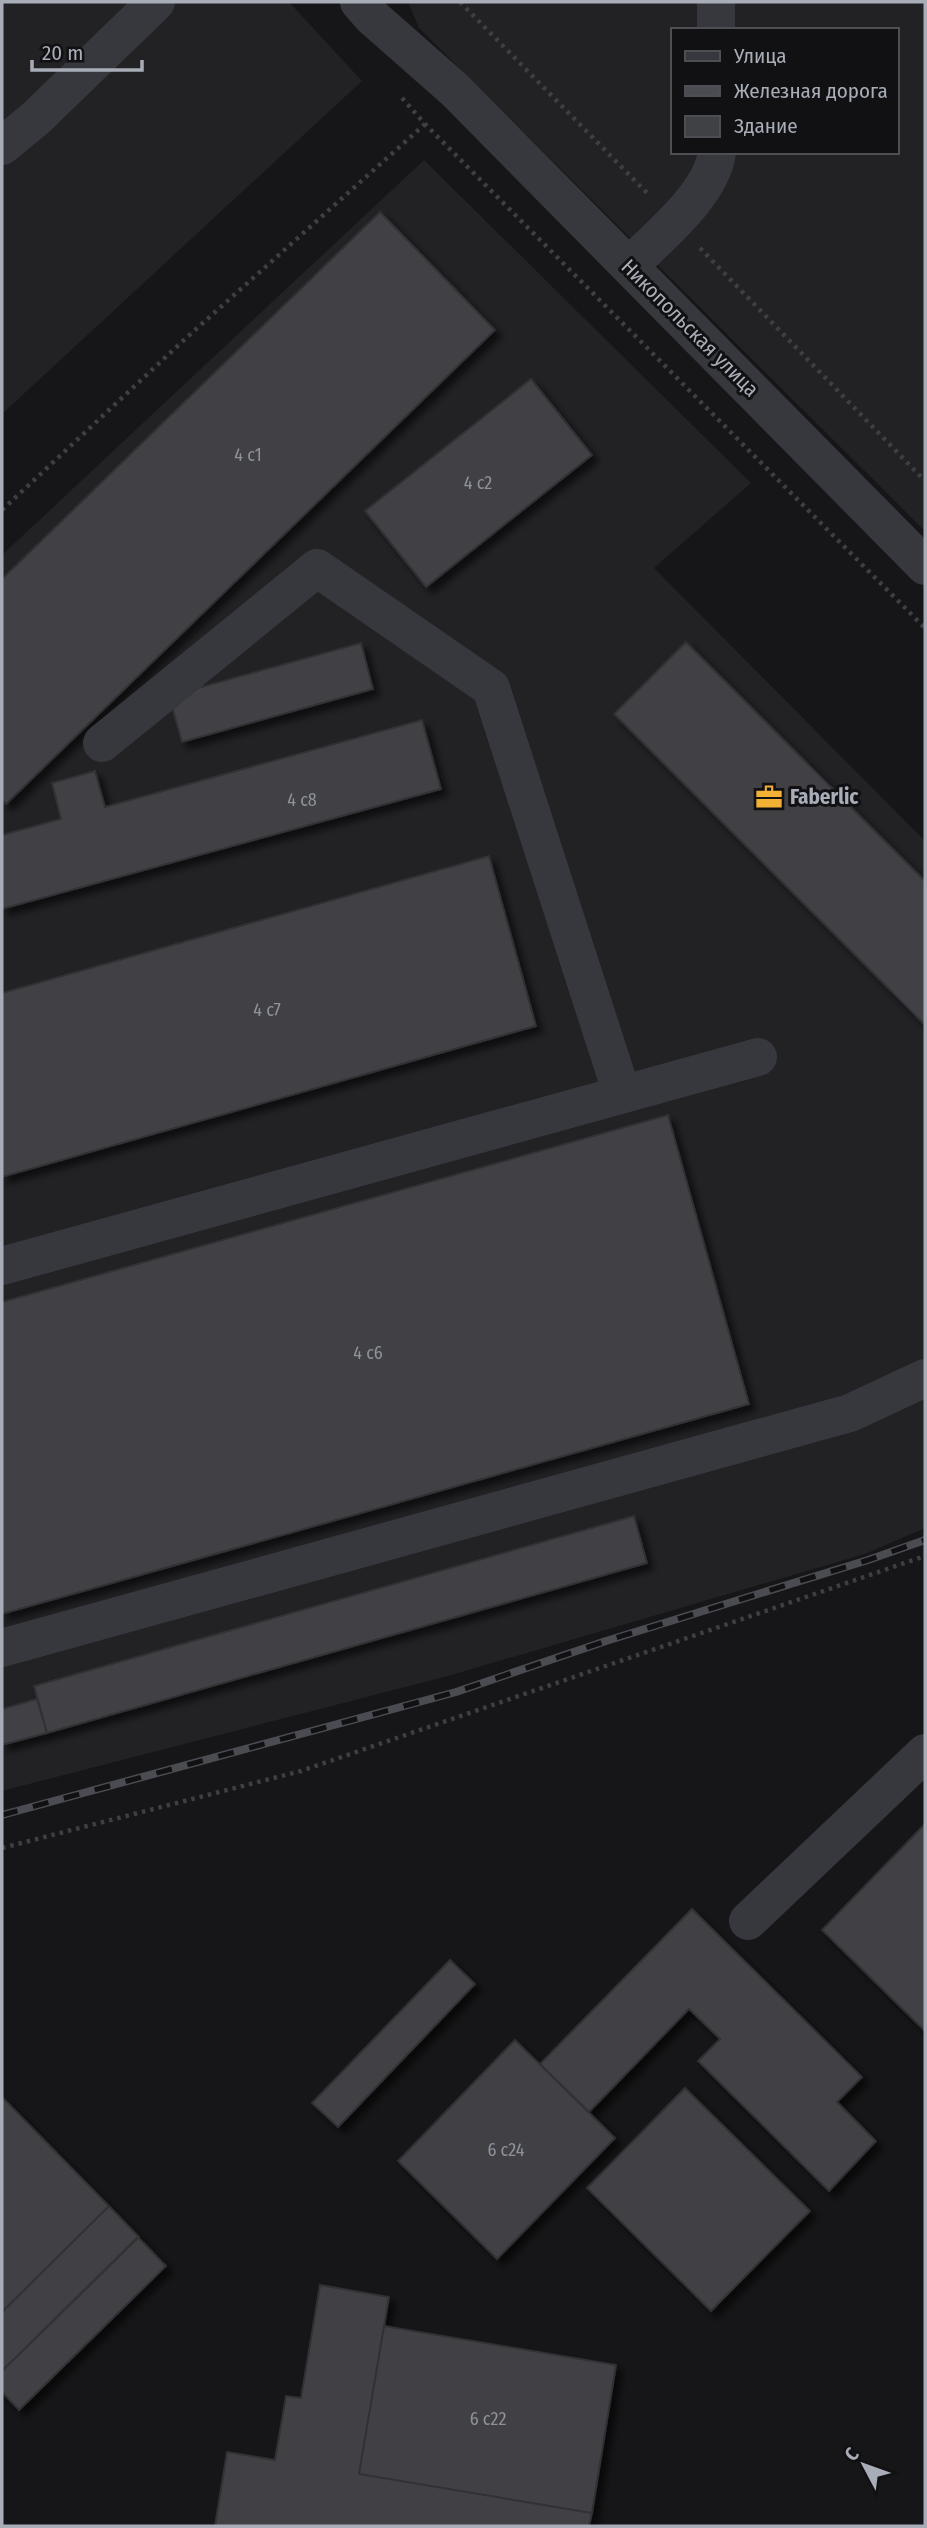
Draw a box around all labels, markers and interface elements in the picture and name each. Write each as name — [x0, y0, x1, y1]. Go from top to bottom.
scale bar — [32, 28, 142, 72]
legend — [671, 28, 899, 154]
text: 20 m — [42, 40, 83, 66]
text: Улица — [733, 43, 787, 69]
text: Железная дорога — [734, 78, 888, 104]
text: Здание — [734, 113, 798, 139]
street label: Никопольская улица — [616, 254, 764, 402]
house number: 4 с1 — [234, 444, 262, 466]
house number: 4 с2 — [464, 472, 492, 494]
office icon: Faberlic — [754, 782, 784, 812]
place label: Faberlic — [790, 784, 859, 810]
house number: 4 с8 — [287, 789, 317, 811]
house number: 4 с7 — [253, 999, 281, 1021]
house number: 4 с6 — [353, 1342, 383, 1364]
house number: 6 с24 — [487, 2139, 525, 2161]
house number: 6 с22 — [470, 2408, 506, 2430]
north arrow — [829, 2430, 899, 2500]
text: С — [840, 2443, 864, 2465]

